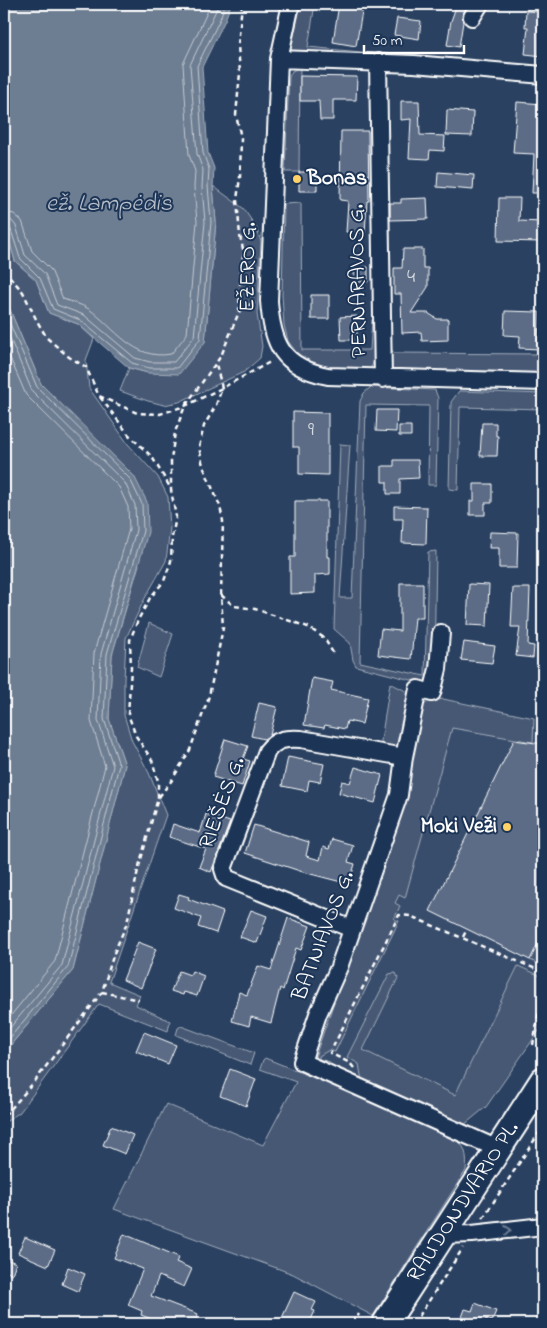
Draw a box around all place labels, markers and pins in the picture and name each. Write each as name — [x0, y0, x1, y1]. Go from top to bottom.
place label: Bonas — [306, 163, 367, 195]
marker: Bonas — [291, 173, 303, 185]
place label: Moki Veži — [420, 811, 497, 843]
marker: Moki Veži — [501, 821, 513, 833]

